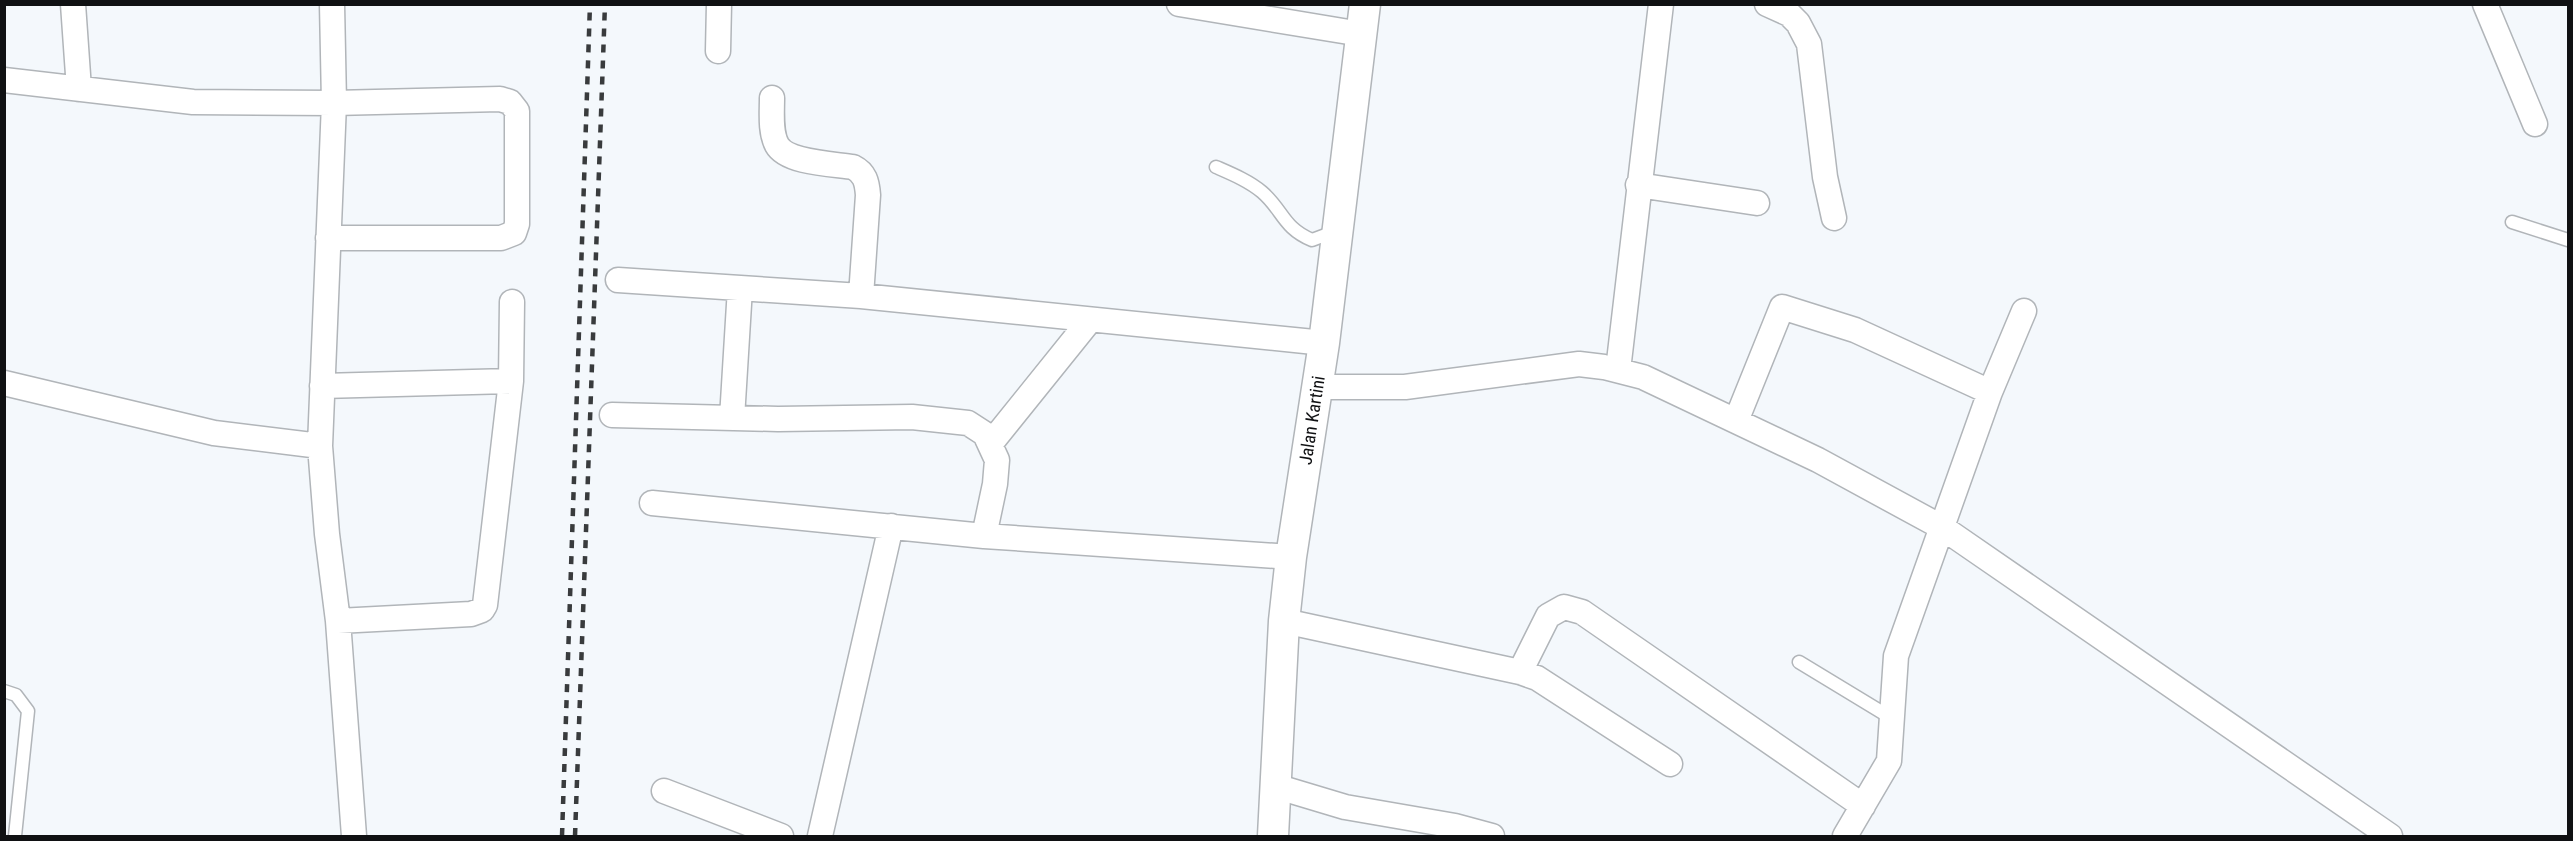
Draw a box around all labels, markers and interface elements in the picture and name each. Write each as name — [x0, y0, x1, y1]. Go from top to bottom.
street label: Jalan Kartini — [1294, 374, 1329, 466]

